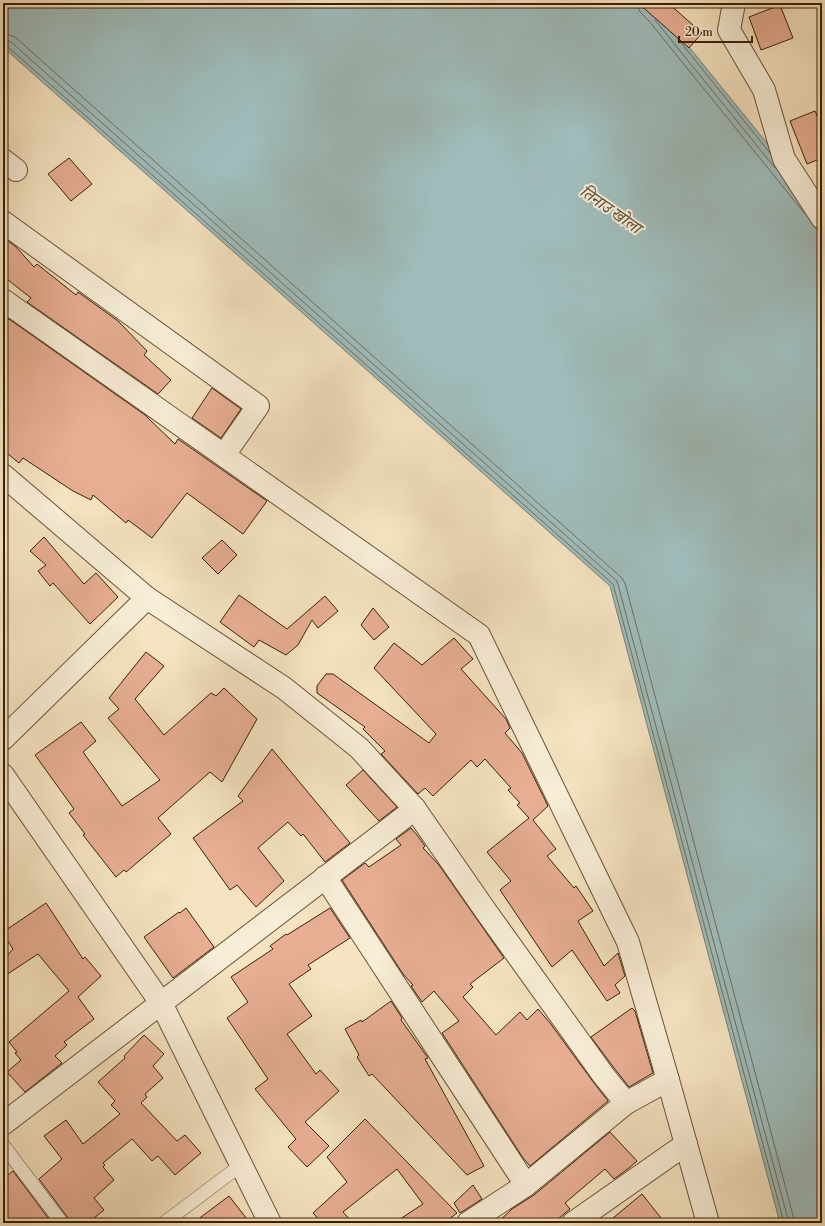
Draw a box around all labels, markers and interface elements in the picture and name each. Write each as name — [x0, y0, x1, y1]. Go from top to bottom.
scale bar — [679, 18, 752, 44]
text: 20 m — [685, 25, 713, 40]
water label: तिनाउ खोला — [575, 181, 648, 241]

